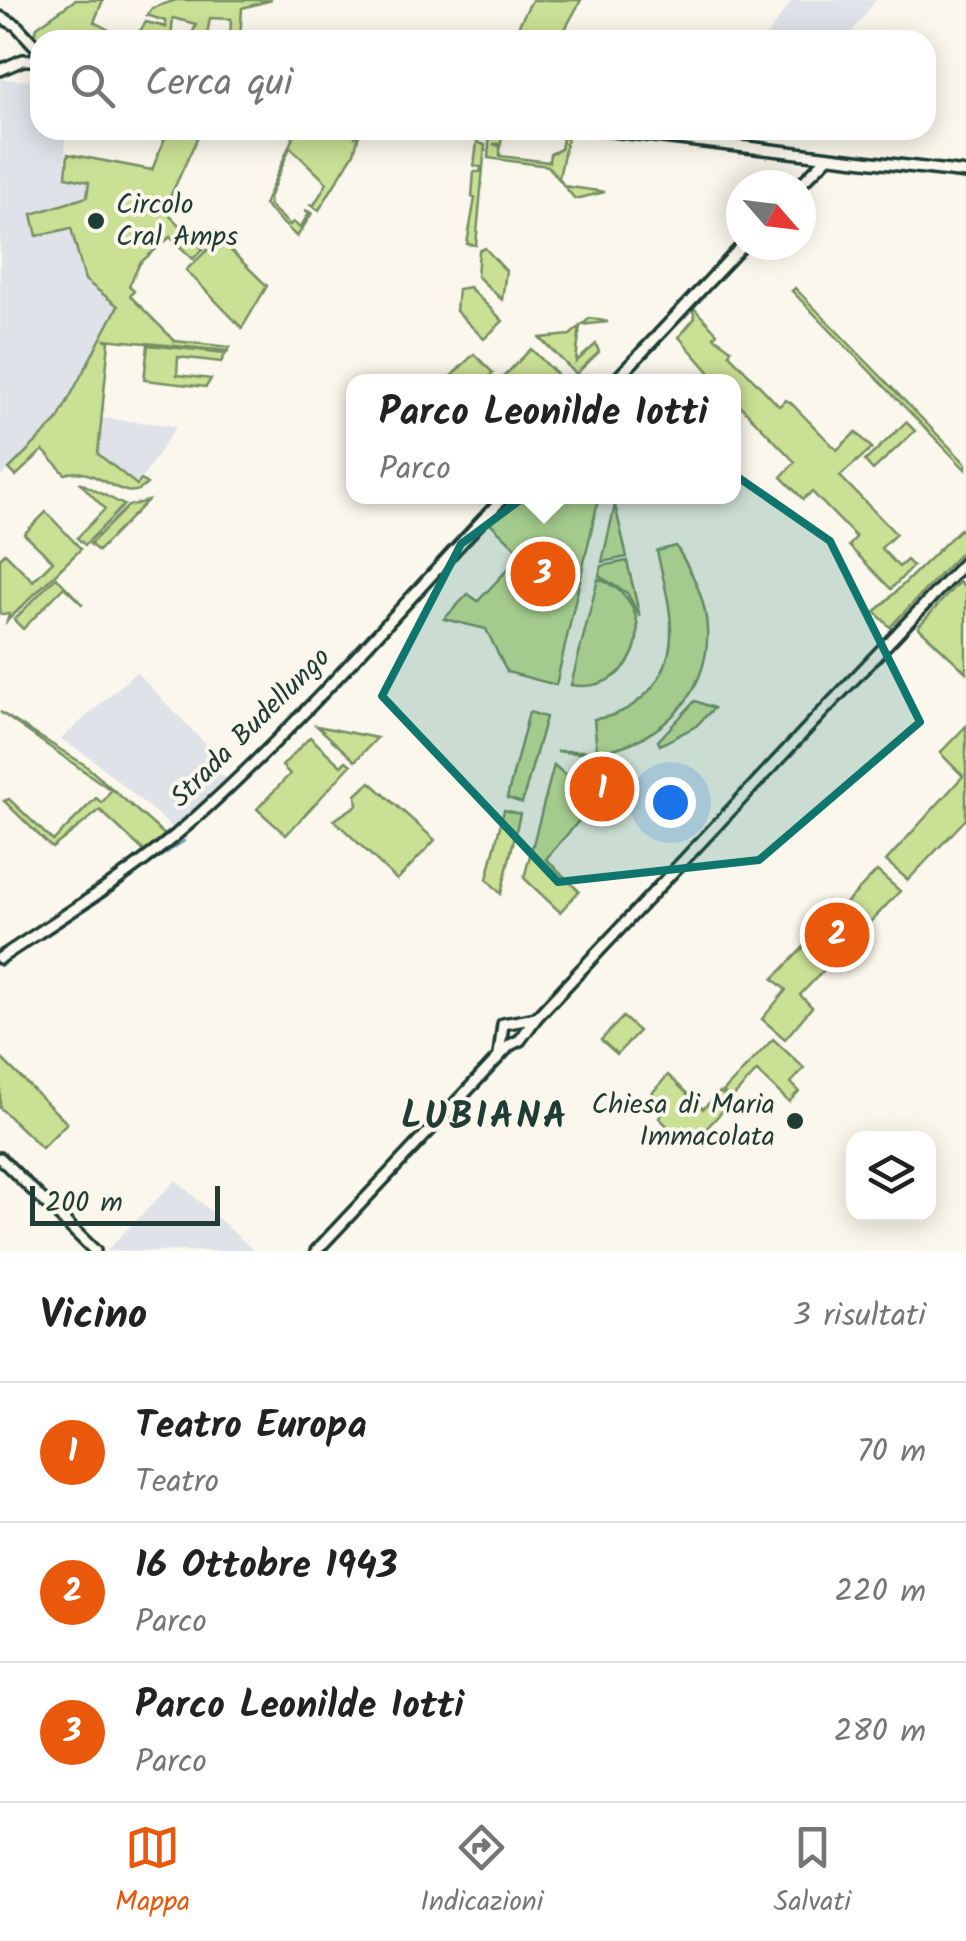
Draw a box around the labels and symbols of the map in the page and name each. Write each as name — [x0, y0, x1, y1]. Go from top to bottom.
north arrow — [726, 170, 816, 260]
place label: Circolo Cral Amps — [116, 183, 238, 260]
marker: Circolo Cral Amps — [85, 210, 107, 232]
pin: 3 — [510, 536, 576, 612]
street label: Strada Budellungo — [160, 637, 342, 819]
pin: 1 — [570, 752, 634, 826]
your location — [645, 777, 696, 828]
pin: 2 — [804, 898, 870, 972]
place label: Chiesa di Maria Immacolata — [592, 1083, 775, 1160]
district label: LUBIANA — [401, 1088, 569, 1148]
marker: Chiesa di Maria Immacolata — [784, 1110, 806, 1132]
scale bar — [30, 1181, 220, 1226]

